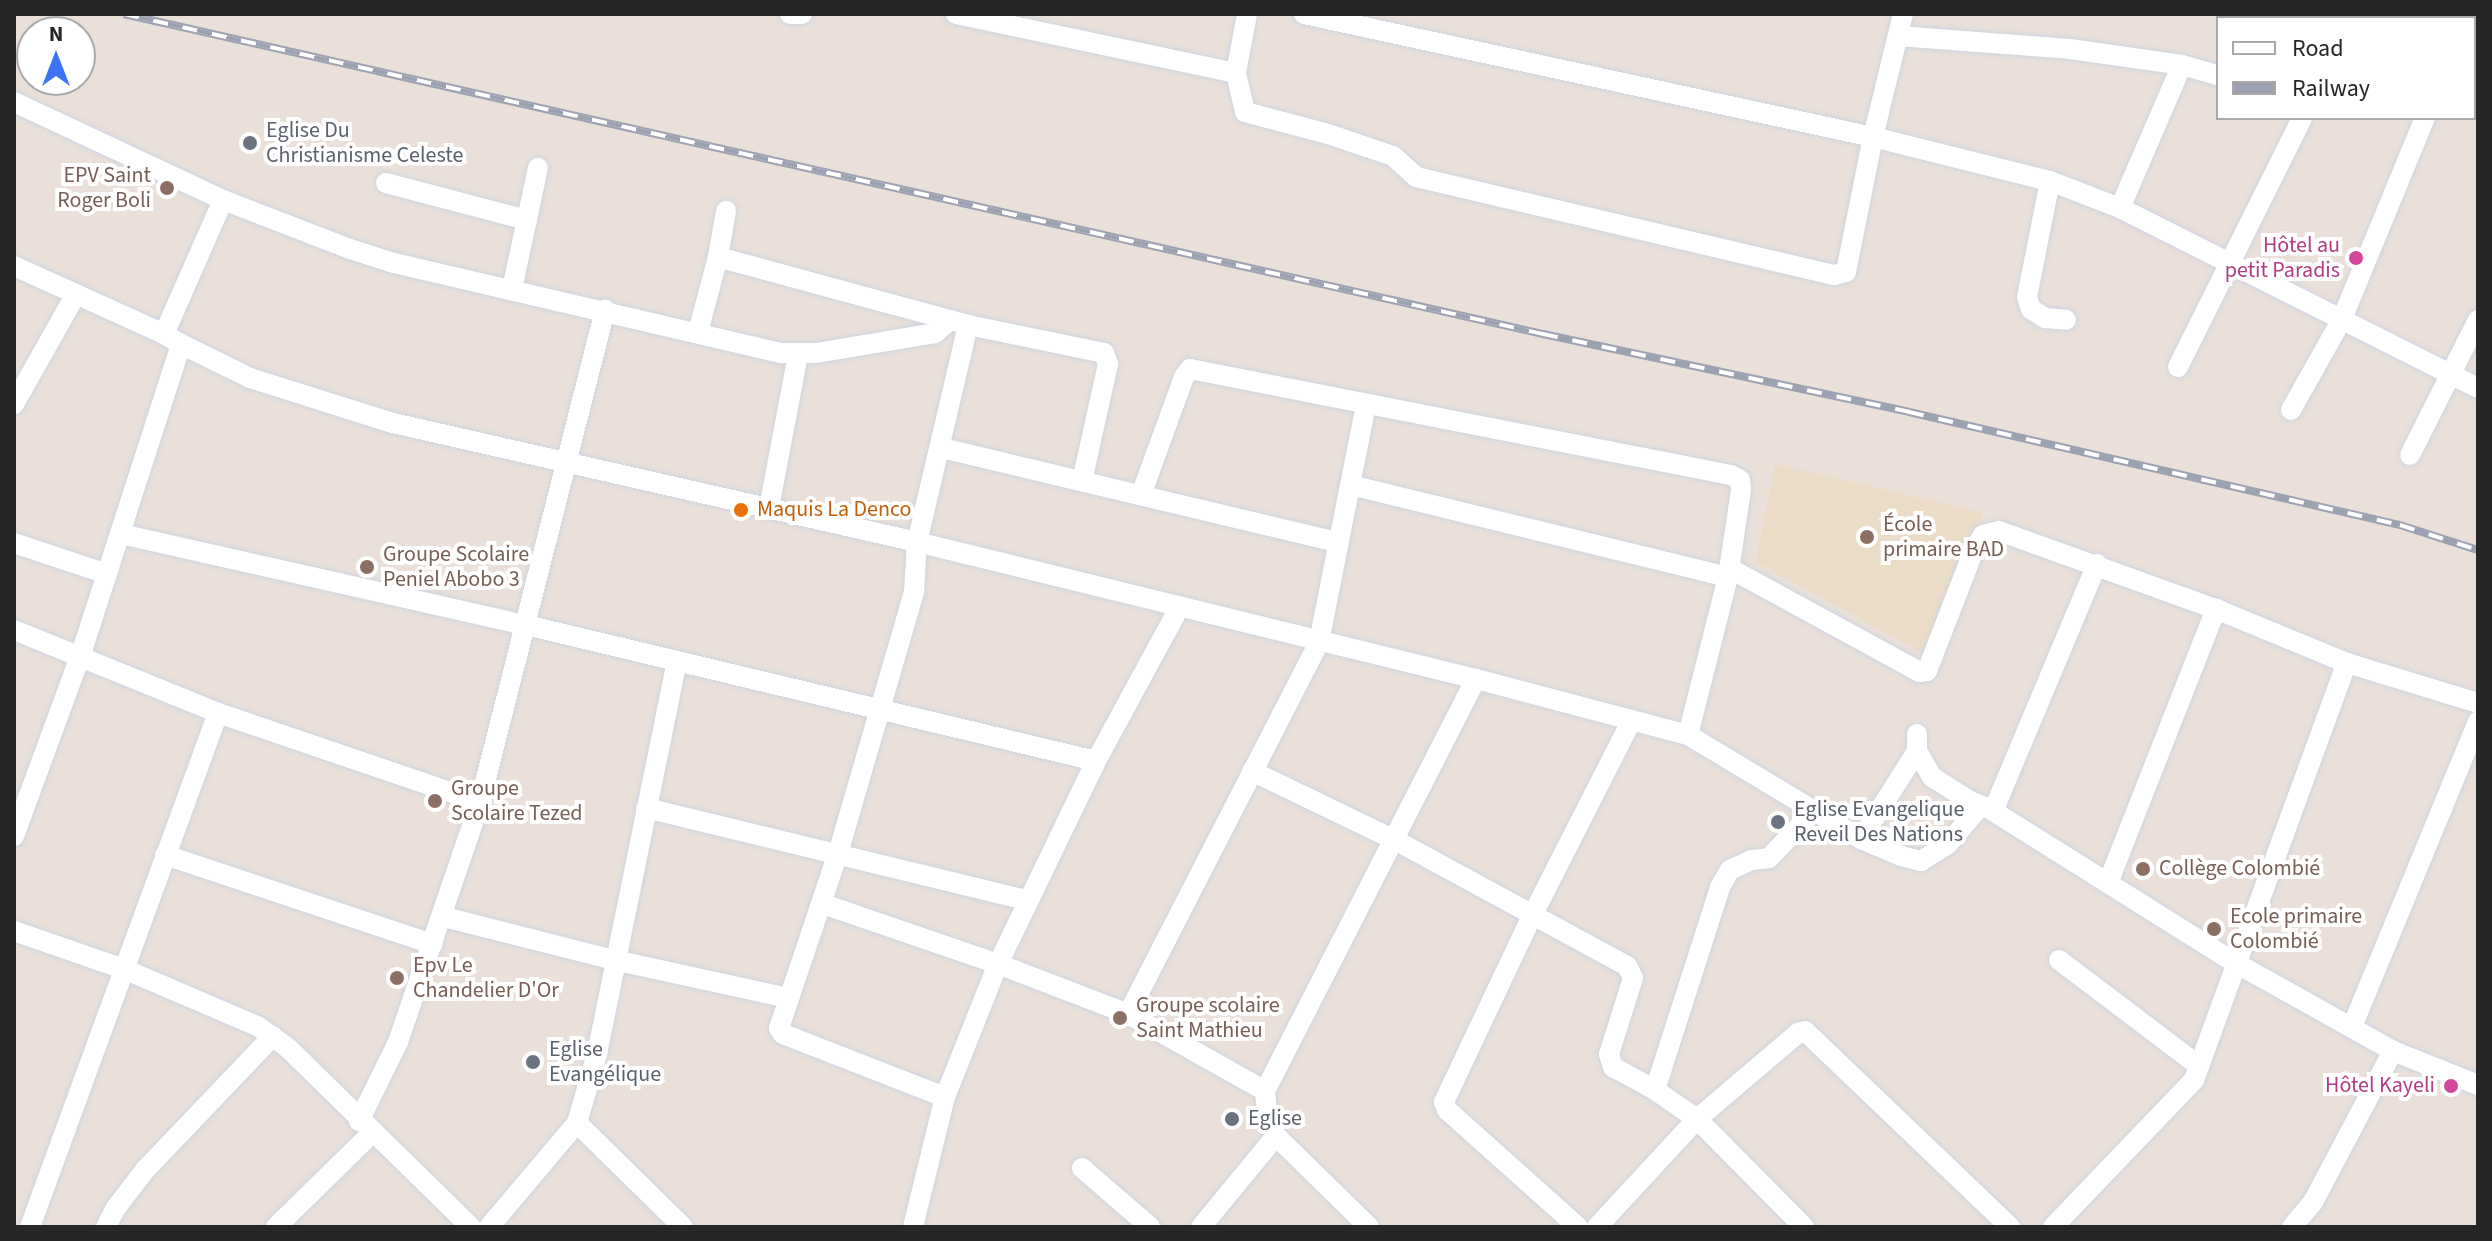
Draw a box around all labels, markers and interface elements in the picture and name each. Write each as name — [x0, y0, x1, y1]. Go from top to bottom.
north arrow — [16, 16, 96, 96]
legend — [2216, 16, 2476, 120]
text: N — [49, 18, 63, 50]
text: Road — [2292, 31, 2344, 66]
text: Railway — [2292, 71, 2370, 106]
place label: Eglise Du Christianisme Celeste — [266, 117, 463, 168]
marker: Eglise Du Christianisme Celeste — [241, 134, 259, 152]
place label: EPV Saint Roger Boli — [57, 162, 151, 214]
marker: EPV Saint Roger Boli — [158, 179, 176, 197]
place label: Hôtel au petit Paradis — [2225, 232, 2340, 284]
marker: Hôtel au petit Paradis — [2347, 249, 2365, 267]
place label: Maquis La Denco — [757, 497, 911, 523]
marker: Maquis La Denco — [732, 501, 750, 519]
place label: École primaire BAD — [1883, 511, 2004, 562]
marker: École primaire BAD — [1858, 528, 1876, 546]
place label: Groupe Scolaire Peniel Abobo 3 — [383, 541, 529, 592]
marker: Groupe Scolaire Peniel Abobo 3 — [358, 558, 376, 576]
place label: Groupe Scolaire Tezed — [451, 775, 583, 826]
marker: Groupe Scolaire Tezed — [426, 792, 444, 810]
place label: Eglise Evangelique Reveil Des Nations — [1794, 796, 1964, 848]
marker: Eglise Evangelique Reveil Des Nations — [1769, 813, 1787, 831]
place label: Collège Colombié — [2159, 856, 2320, 882]
marker: Collège Colombié — [2134, 860, 2152, 878]
place label: Ecole primaire Colombié — [2230, 903, 2362, 954]
marker: Ecole primaire Colombié — [2205, 920, 2223, 938]
place label: Epv Le Chandelier D'Or — [413, 952, 559, 1004]
marker: Epv Le Chandelier D'Or — [388, 969, 406, 987]
place label: Groupe scolaire Saint Mathieu — [1136, 992, 1280, 1044]
marker: Groupe scolaire Saint Mathieu — [1111, 1009, 1129, 1027]
place label: Eglise Evangélique — [549, 1036, 661, 1088]
marker: Eglise Evangélique — [524, 1053, 542, 1071]
place label: Hôtel Kayeli — [2325, 1073, 2435, 1099]
marker: Hôtel Kayeli — [2442, 1077, 2460, 1095]
place label: Eglise — [1248, 1106, 1302, 1132]
marker: Eglise — [1223, 1110, 1241, 1128]

